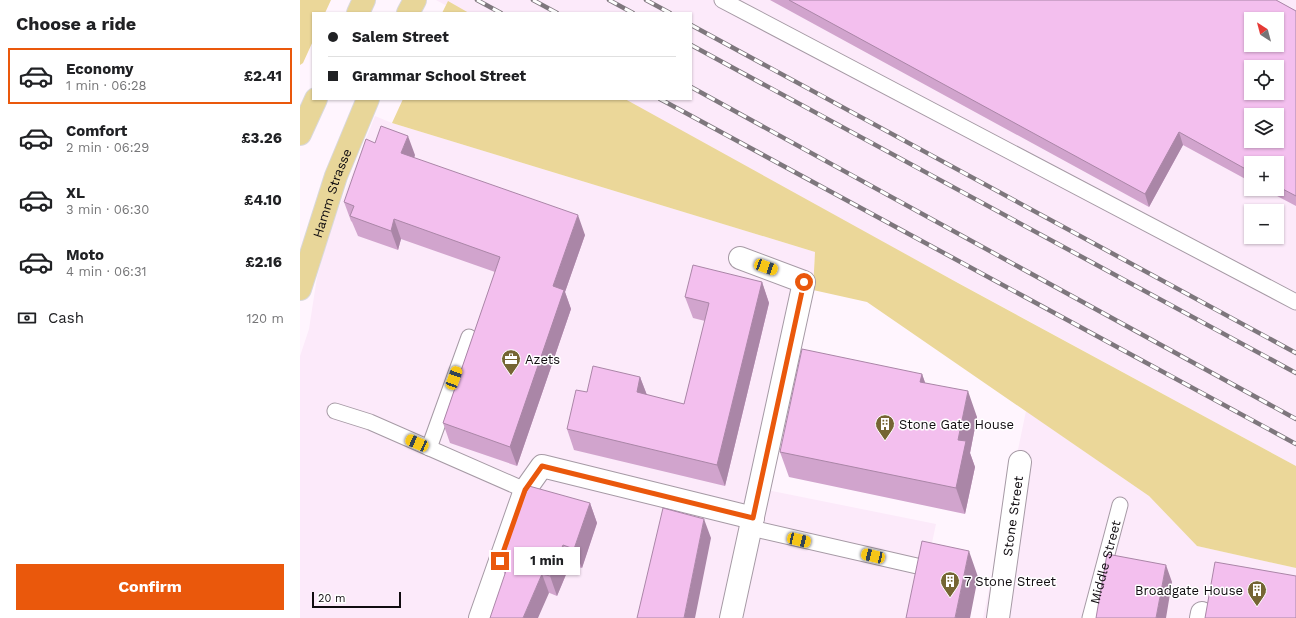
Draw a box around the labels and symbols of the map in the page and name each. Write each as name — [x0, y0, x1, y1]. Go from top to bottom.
north arrow — [1244, 12, 1284, 52]
street label: Hamm Strasse — [309, 146, 354, 240]
car — [753, 257, 779, 277]
route start — [795, 273, 813, 291]
office icon: Azets — [500, 348, 522, 376]
place label: Azets — [525, 352, 560, 367]
car — [444, 365, 464, 391]
building icon: Stone Gate House — [874, 413, 896, 441]
place label: Stone Gate House — [899, 417, 1014, 432]
car — [404, 433, 430, 453]
street label: Stone Street — [999, 474, 1026, 557]
street label: Middle Street — [1087, 518, 1123, 605]
car — [786, 531, 812, 549]
callout: 1 min — [514, 547, 580, 575]
car — [860, 547, 886, 565]
route end — [491, 552, 509, 570]
building icon: 7 Stone Street — [939, 570, 961, 598]
place label: 7 Stone Street — [964, 574, 1057, 589]
building icon: Broadgate House — [1246, 579, 1268, 607]
place label: Broadgate House — [1135, 583, 1243, 598]
scale bar — [312, 590, 401, 609]

